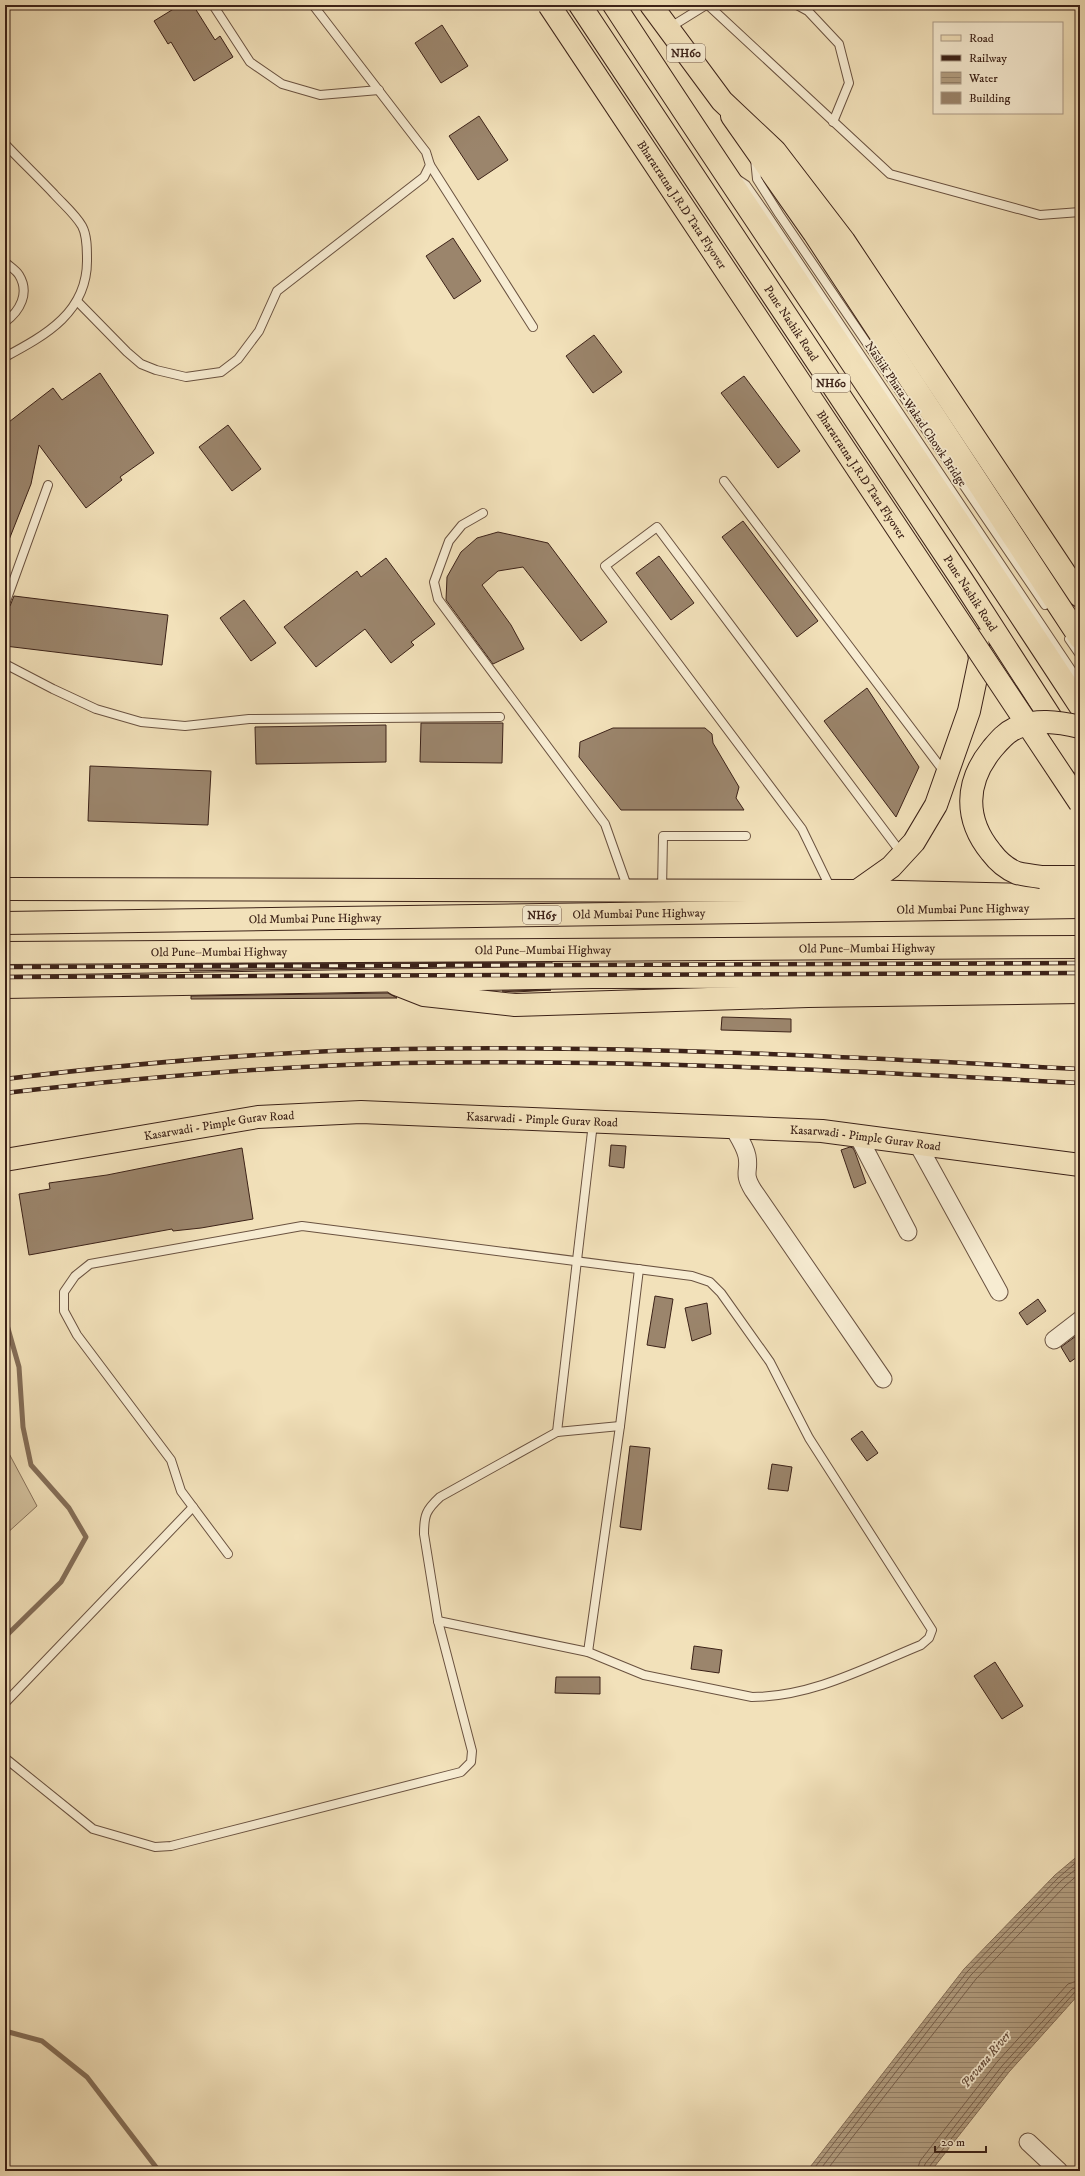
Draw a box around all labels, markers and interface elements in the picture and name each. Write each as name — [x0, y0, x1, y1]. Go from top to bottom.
legend — [933, 22, 1063, 114]
text: Road — [969, 31, 994, 46]
road number: NH60 — [667, 44, 705, 62]
text: Railway — [969, 51, 1007, 66]
text: Water — [968, 71, 998, 86]
text: Building — [969, 91, 1010, 106]
street label: Bharatratna J.R.D Tata Flyover — [633, 138, 730, 273]
street label: Pune Nashik Road — [760, 283, 822, 364]
street label: Nashik Phata-Wakad Chowk Bridge — [861, 339, 970, 490]
road number: NH60 — [812, 374, 850, 392]
street label: Bharatratna J.R.D Tata Flyover — [813, 408, 909, 542]
street label: Pune Nashik Road — [940, 553, 1000, 635]
street label: Old Mumbai Pune Highway — [896, 901, 1030, 918]
road number: NH65 — [523, 906, 561, 924]
street label: Old Mumbai Pune Highway — [572, 906, 706, 923]
street label: Old Mumbai Pune Highway — [248, 910, 382, 927]
street label: Old Pune–Mumbai Highway — [799, 941, 936, 957]
street label: Old Pune–Mumbai Highway — [475, 943, 612, 958]
street label: Old Pune–Mumbai Highway — [151, 944, 288, 960]
street label: Kasarwadi - Pimple Gurav Road — [143, 1108, 295, 1144]
street label: Kasarwadi - Pimple Gurav Road — [466, 1109, 618, 1131]
street label: Kasarwadi - Pimple Gurav Road — [790, 1123, 942, 1155]
water label: Pavana River — [957, 2027, 1015, 2091]
scale bar — [935, 2128, 986, 2154]
text: 20 m — [941, 2135, 965, 2150]

